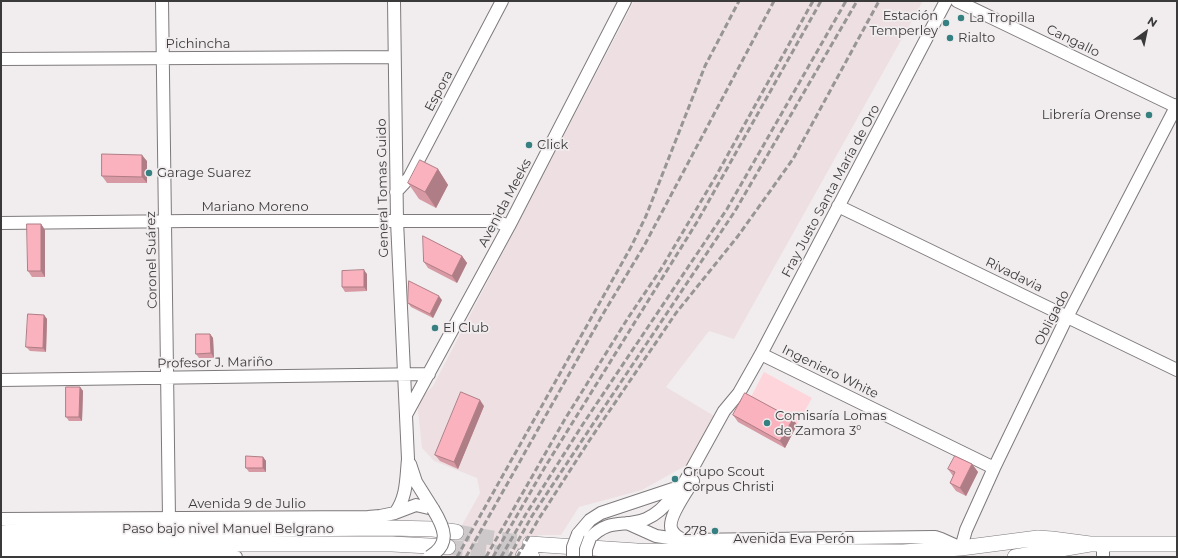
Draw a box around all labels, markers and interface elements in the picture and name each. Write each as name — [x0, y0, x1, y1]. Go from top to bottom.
place label: Estación Temperley — [870, 8, 938, 39]
place label: La Tropilla — [969, 10, 1035, 26]
north arrow — [1126, 12, 1166, 52]
marker: La Tropilla — [956, 13, 966, 23]
text: N — [1145, 14, 1160, 30]
marker: Estación Temperley — [941, 18, 951, 28]
street label: Cangallo — [1044, 21, 1102, 61]
place label: Rialto — [958, 30, 995, 46]
marker: Rialto — [945, 33, 955, 43]
street label: Pichincha — [166, 36, 230, 52]
street label: Espora — [422, 68, 456, 114]
street label: Fray Justo Santa María de Oro — [779, 102, 883, 280]
place label: Librería Orense — [1042, 107, 1141, 123]
marker: Librería Orense — [1144, 110, 1154, 120]
street label: General Tomas Guido — [374, 118, 392, 258]
place label: Click — [537, 137, 568, 153]
marker: Click — [524, 140, 534, 150]
street label: Avenida Meeks — [475, 156, 535, 250]
place label: Garage Suarez — [157, 165, 251, 181]
marker: Garage Suarez — [144, 168, 154, 178]
street label: Mariano Moreno — [201, 199, 309, 215]
street label: Coronel Suárez — [143, 211, 161, 309]
street label: Rivadavia — [983, 254, 1045, 296]
street label: Obligado — [1031, 288, 1073, 348]
place label: El Club — [443, 320, 489, 336]
marker: El Club — [430, 323, 440, 333]
street label: Ingeniero White — [779, 342, 881, 402]
street label: Profesor J. Mariño — [157, 354, 273, 372]
place label: Comisaría Lomas de Zamora 3° — [775, 408, 887, 439]
marker: Comisaría Lomas de Zamora 3° — [762, 418, 772, 428]
place label: Grupo Scout Corpus Christi — [683, 464, 774, 495]
marker: Grupo Scout Corpus Christi — [670, 474, 680, 484]
street label: Avenida 9 de Julio — [188, 496, 306, 512]
street label: Paso bajo nivel Manuel Belgrano — [122, 521, 334, 537]
place label: 278 — [684, 523, 707, 539]
marker: 278 — [710, 526, 720, 536]
street label: Avenida Eva Perón — [733, 531, 855, 547]

